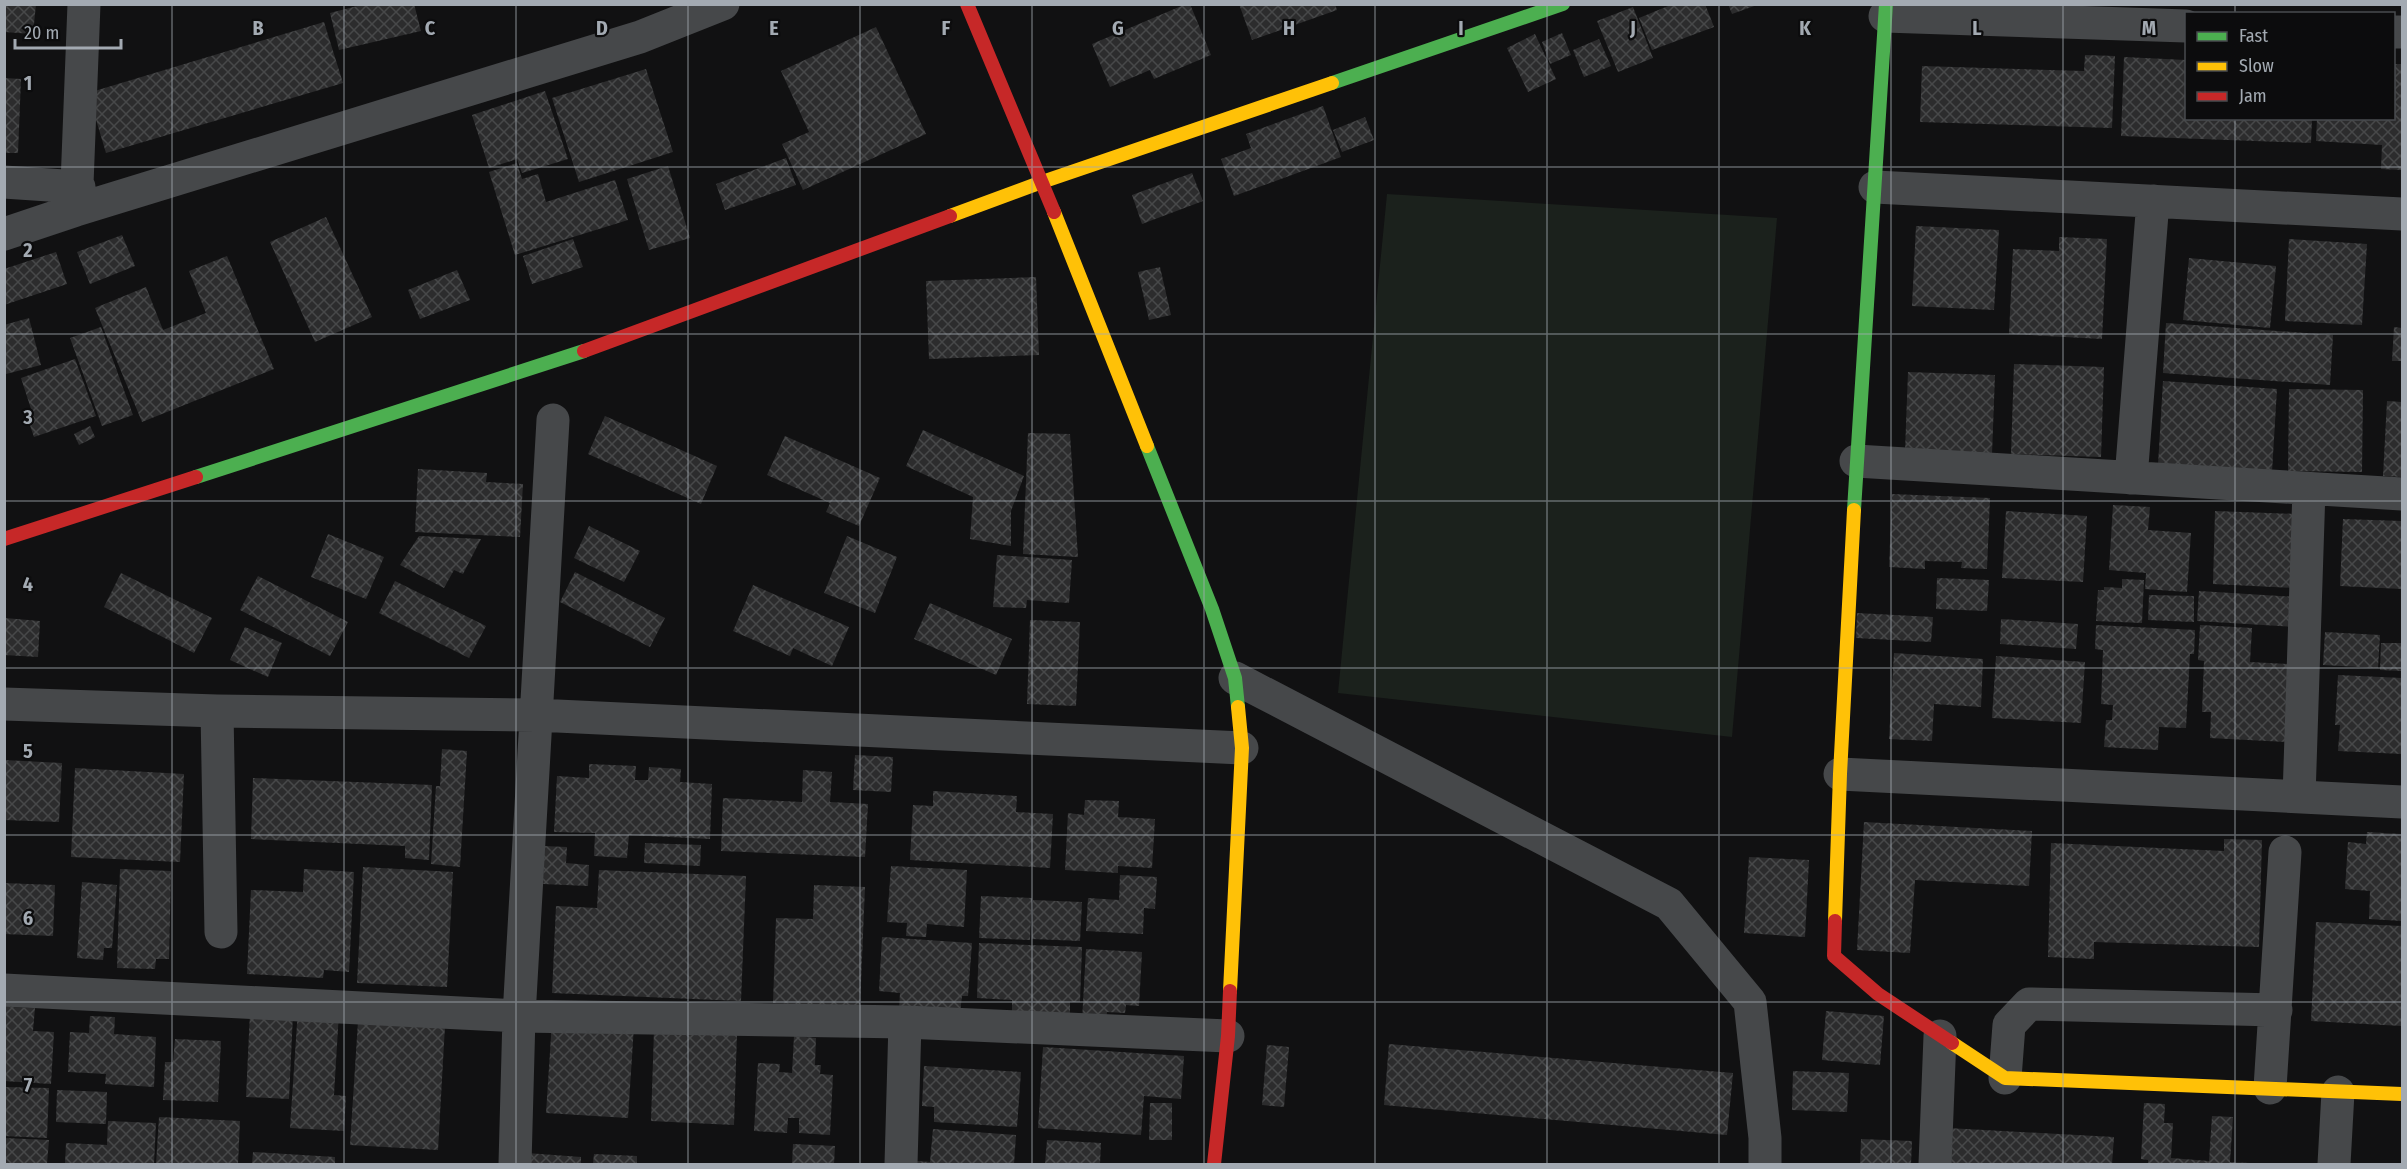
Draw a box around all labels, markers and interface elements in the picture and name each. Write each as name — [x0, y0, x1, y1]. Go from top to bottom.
scale bar — [15, 12, 122, 50]
legend — [2185, 12, 2395, 120]
text: B — [252, 16, 264, 40]
text: C — [425, 16, 436, 40]
text: D — [596, 16, 608, 40]
text: E — [769, 16, 779, 40]
text: F — [942, 16, 951, 40]
text: G — [1112, 16, 1124, 40]
text: H — [1283, 16, 1295, 40]
text: I — [1458, 16, 1464, 40]
text: J — [1629, 16, 1636, 40]
text: K — [1799, 16, 1811, 40]
text: L — [1972, 16, 1982, 40]
text: M — [2142, 16, 2156, 40]
text: 20 m — [24, 22, 59, 44]
text: Fast — [2239, 25, 2268, 47]
text: Slow — [2239, 55, 2274, 77]
text: 1 — [24, 71, 32, 95]
text: Jam — [2239, 85, 2267, 107]
text: 2 — [22, 238, 33, 262]
text: 3 — [22, 405, 33, 429]
text: 4 — [23, 572, 33, 596]
text: 5 — [23, 739, 33, 763]
text: 6 — [23, 906, 33, 930]
text: 7 — [24, 1073, 33, 1097]

